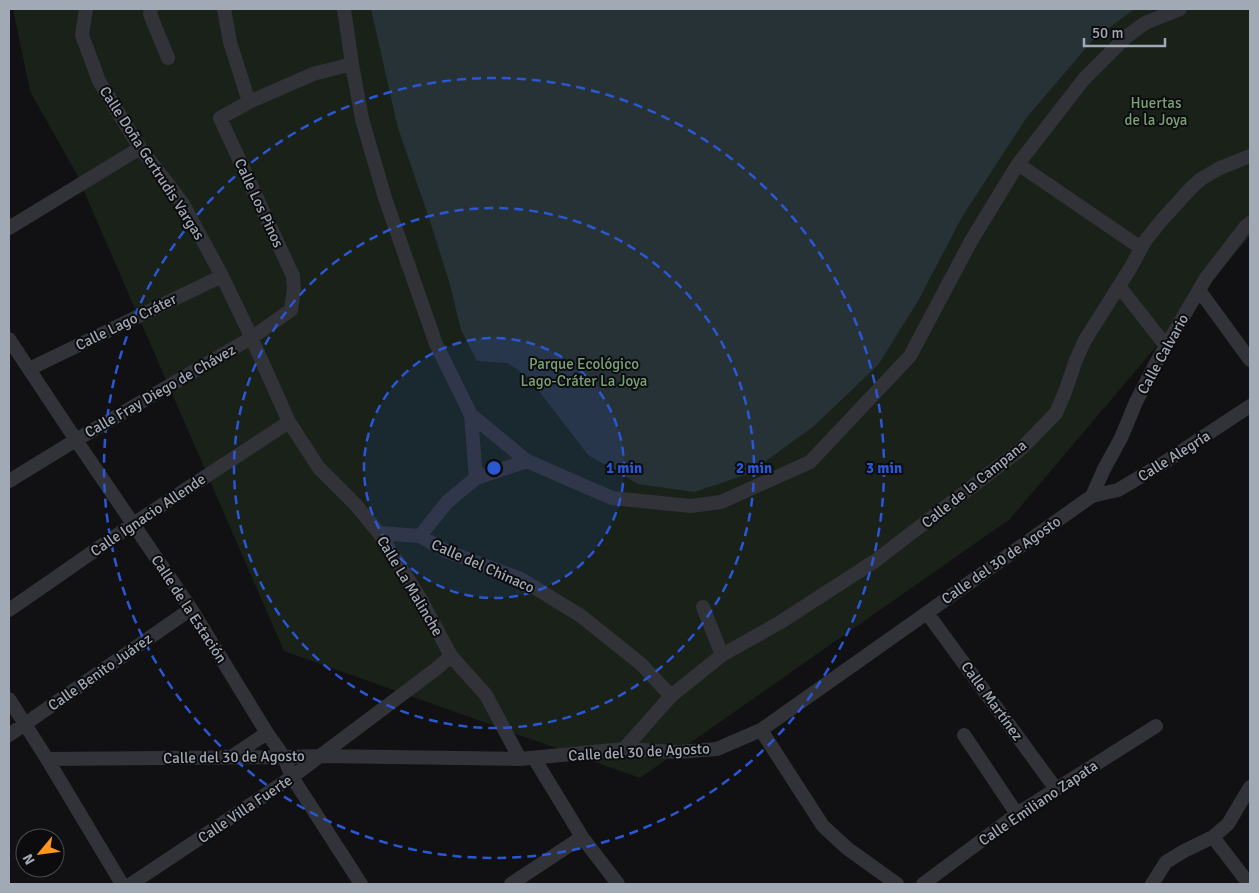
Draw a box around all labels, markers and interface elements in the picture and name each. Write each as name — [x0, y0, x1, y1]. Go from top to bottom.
scale bar — [1084, 15, 1165, 47]
text: 50 m — [1092, 24, 1123, 42]
street label: Calle Doña Gertrudis Vargas — [96, 83, 209, 243]
park label: Huertas de la Joya — [1125, 94, 1187, 129]
street label: Calle Los Pinos — [231, 156, 288, 251]
street label: Calle Lago Cráter — [73, 290, 180, 354]
street label: Calle Calvario — [1134, 311, 1192, 397]
street label: Calle Fray Diego de Chávez — [81, 340, 239, 442]
park label: Parque Ecológico Lago-Cráter La Joya — [521, 355, 647, 390]
street label: Calle Alegría — [1134, 427, 1214, 485]
street label: Calle de la Campana — [918, 436, 1030, 532]
centre of rings — [485, 459, 503, 477]
text: 1 min — [606, 459, 642, 477]
text: 2 min — [736, 459, 772, 477]
text: 3 min — [866, 459, 902, 477]
street label: Calle Ignacio Allende — [87, 470, 209, 560]
street label: Calle del 30 de Agosto — [938, 512, 1064, 608]
street label: Calle La Malinche — [373, 533, 447, 639]
street label: Calle del Chinaco — [429, 535, 537, 597]
street label: Calle de la Estación — [147, 552, 231, 666]
street label: Calle Benito Juárez — [45, 629, 156, 715]
street label: Calle Martínez — [957, 658, 1027, 744]
street label: Calle del 30 de Agosto — [568, 739, 710, 765]
street label: Calle del 30 de Agosto — [163, 747, 305, 767]
street label: Calle Emiliano Zapata — [975, 756, 1101, 850]
street label: Calle Villa Fuerte — [194, 771, 296, 847]
north arrow — [15, 828, 65, 878]
text: N — [19, 851, 39, 867]

